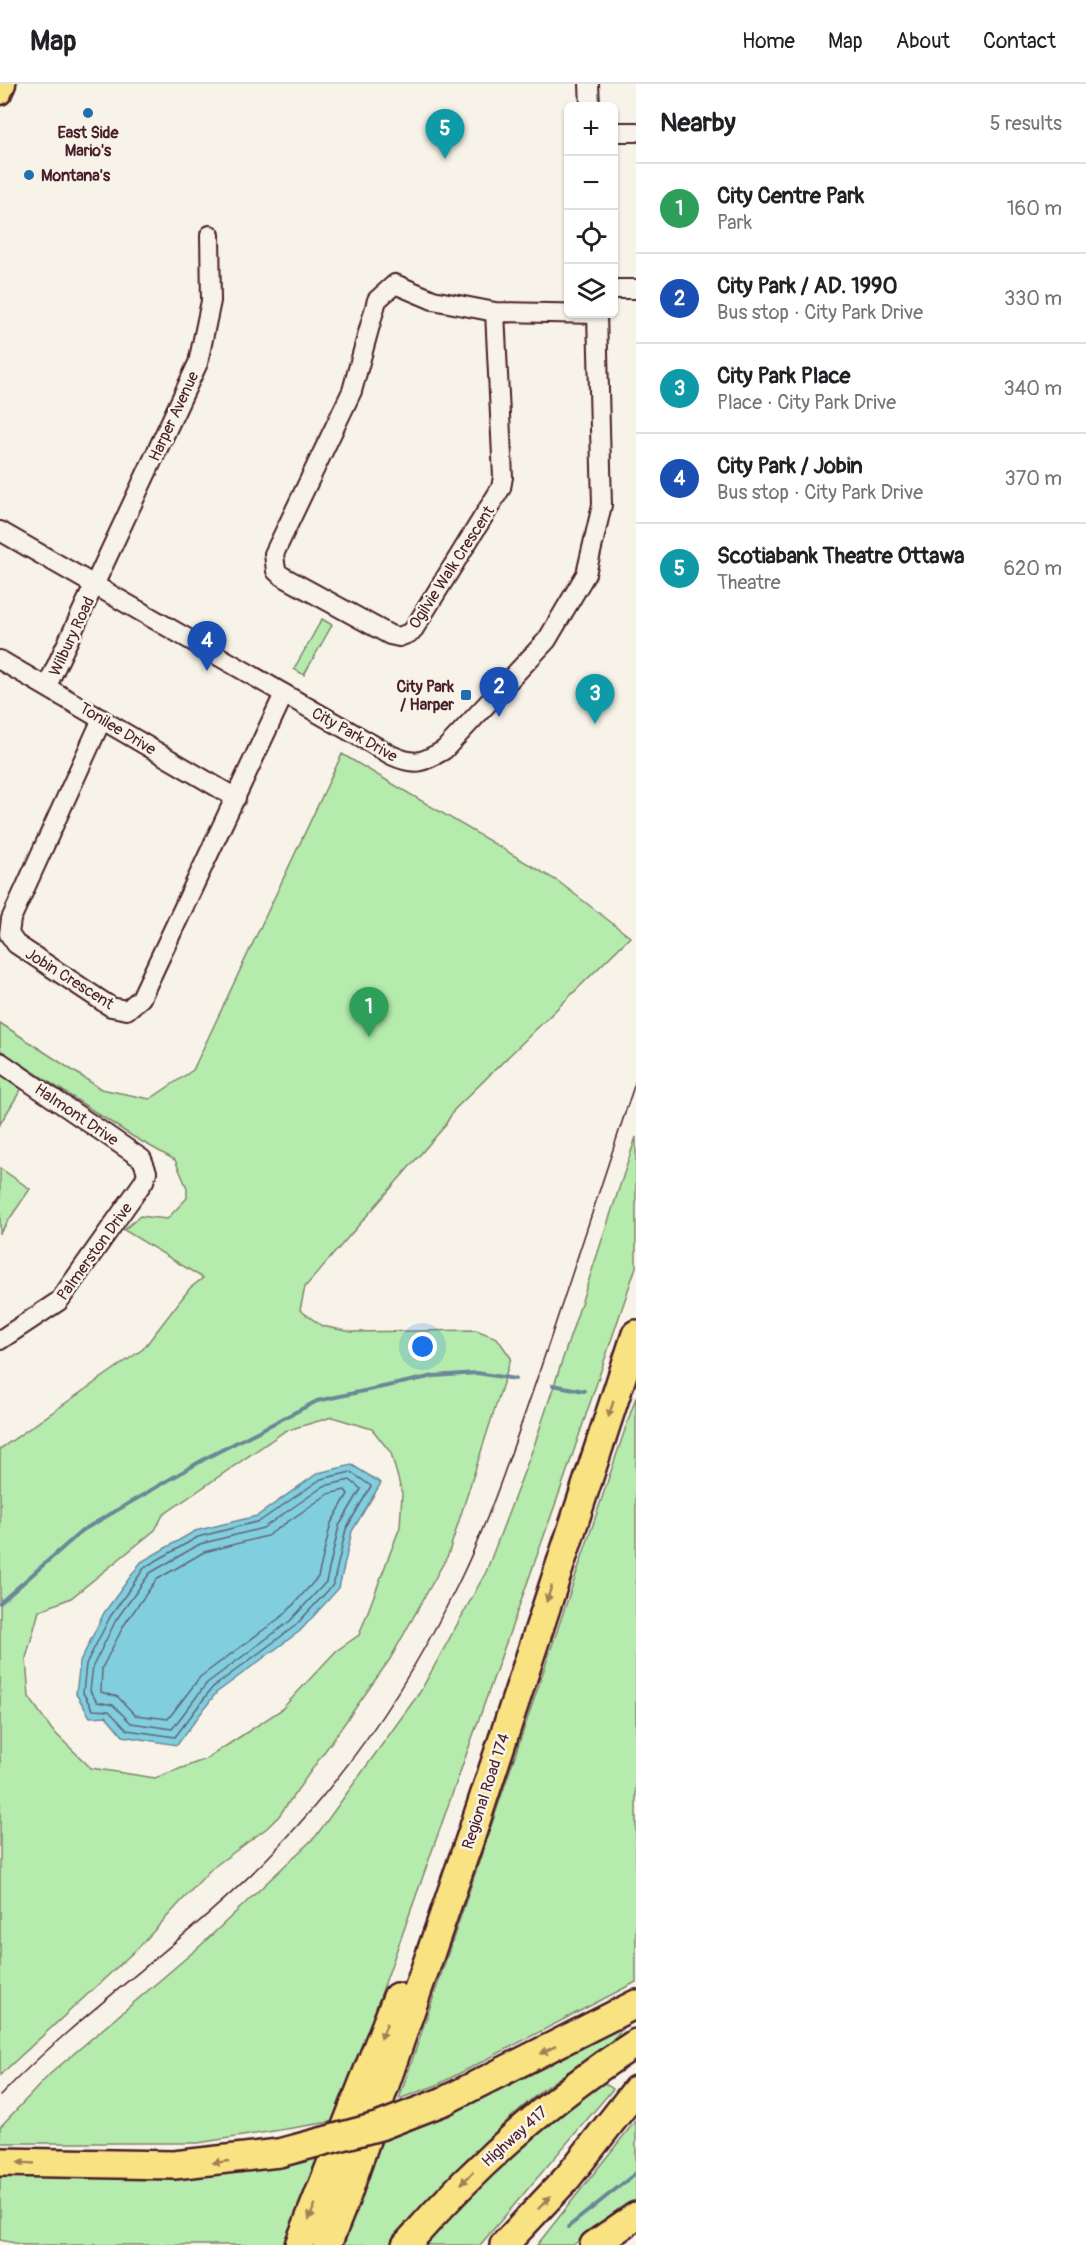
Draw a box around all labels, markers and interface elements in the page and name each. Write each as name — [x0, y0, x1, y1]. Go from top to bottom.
text: Map — [30, 24, 76, 59]
text: Home — [742, 28, 795, 55]
text: Map — [828, 28, 863, 55]
text: About — [896, 28, 950, 55]
text: Contact — [983, 28, 1056, 55]
map controls — [564, 102, 618, 318]
button: + — [564, 102, 618, 156]
marker: East Side Mario's — [81, 106, 95, 120]
text: Nearby — [660, 107, 736, 139]
pin: 5 — [426, 110, 464, 159]
text: 5 results — [990, 111, 1062, 136]
place label: East Side Mario's — [58, 123, 120, 161]
button: − — [564, 156, 618, 210]
place label: Montana's — [41, 166, 111, 186]
marker: Montana's — [22, 168, 36, 182]
text: City Centre Park — [717, 182, 864, 210]
text: 1 — [676, 196, 683, 221]
text: 160 m — [1007, 196, 1062, 221]
button: locate — [564, 210, 618, 264]
text: Park — [717, 210, 752, 235]
button: layers — [564, 264, 618, 318]
text: City Park / AD. 1990 — [717, 272, 897, 300]
text: 2 — [674, 286, 685, 311]
text: 330 m — [1004, 286, 1062, 311]
text: Bus stop · City Park Drive — [717, 300, 923, 325]
text: City Park Place — [717, 362, 850, 390]
street label: Harper Avenue — [144, 368, 204, 465]
text: 3 — [674, 376, 685, 401]
text: 340 m — [1003, 376, 1062, 401]
text: Place · City Park Drive — [717, 390, 896, 415]
text: City Park / Jobin — [717, 452, 863, 480]
text: 4 — [674, 466, 685, 491]
text: 370 m — [1005, 466, 1062, 491]
text: Bus stop · City Park Drive — [717, 480, 923, 505]
street label: Ogilvie Walk Crescent — [405, 502, 499, 633]
text: Scotiabank Theatre Ottawa — [717, 542, 964, 570]
text: 5 — [674, 556, 685, 581]
text: 620 m — [1003, 556, 1062, 581]
text: Theatre — [717, 570, 781, 595]
street label: Wilbury Road — [45, 594, 99, 679]
pin: 4 — [188, 622, 226, 671]
pin: 2 — [480, 668, 518, 717]
pin: 3 — [576, 674, 614, 724]
place label: City Park / Harper — [397, 677, 454, 715]
marker: City Park / Harper — [459, 688, 473, 702]
street label: Tonilee Drive — [76, 698, 159, 760]
street label: City Park Drive — [308, 703, 401, 767]
street label: Jobin Crescent — [21, 944, 118, 1014]
pin: 1 — [350, 988, 388, 1037]
street label: Halmont Drive — [31, 1079, 122, 1150]
street label: Palmerston Drive — [53, 1199, 137, 1304]
your location — [408, 1332, 437, 1361]
one-way arrow — [606, 1400, 615, 1418]
one-way arrow — [544, 1585, 554, 1603]
street label: Regional Road 174 — [458, 1731, 514, 1852]
one-way arrow — [378, 2022, 388, 2040]
one-way arrow — [539, 2045, 557, 2055]
street label: Highway 417 — [478, 2102, 552, 2171]
one-way arrow — [211, 2157, 230, 2167]
one-way arrow — [16, 2159, 35, 2168]
one-way arrow — [461, 2171, 475, 2185]
one-way arrow — [537, 2195, 551, 2210]
one-way arrow — [307, 2204, 317, 2222]

